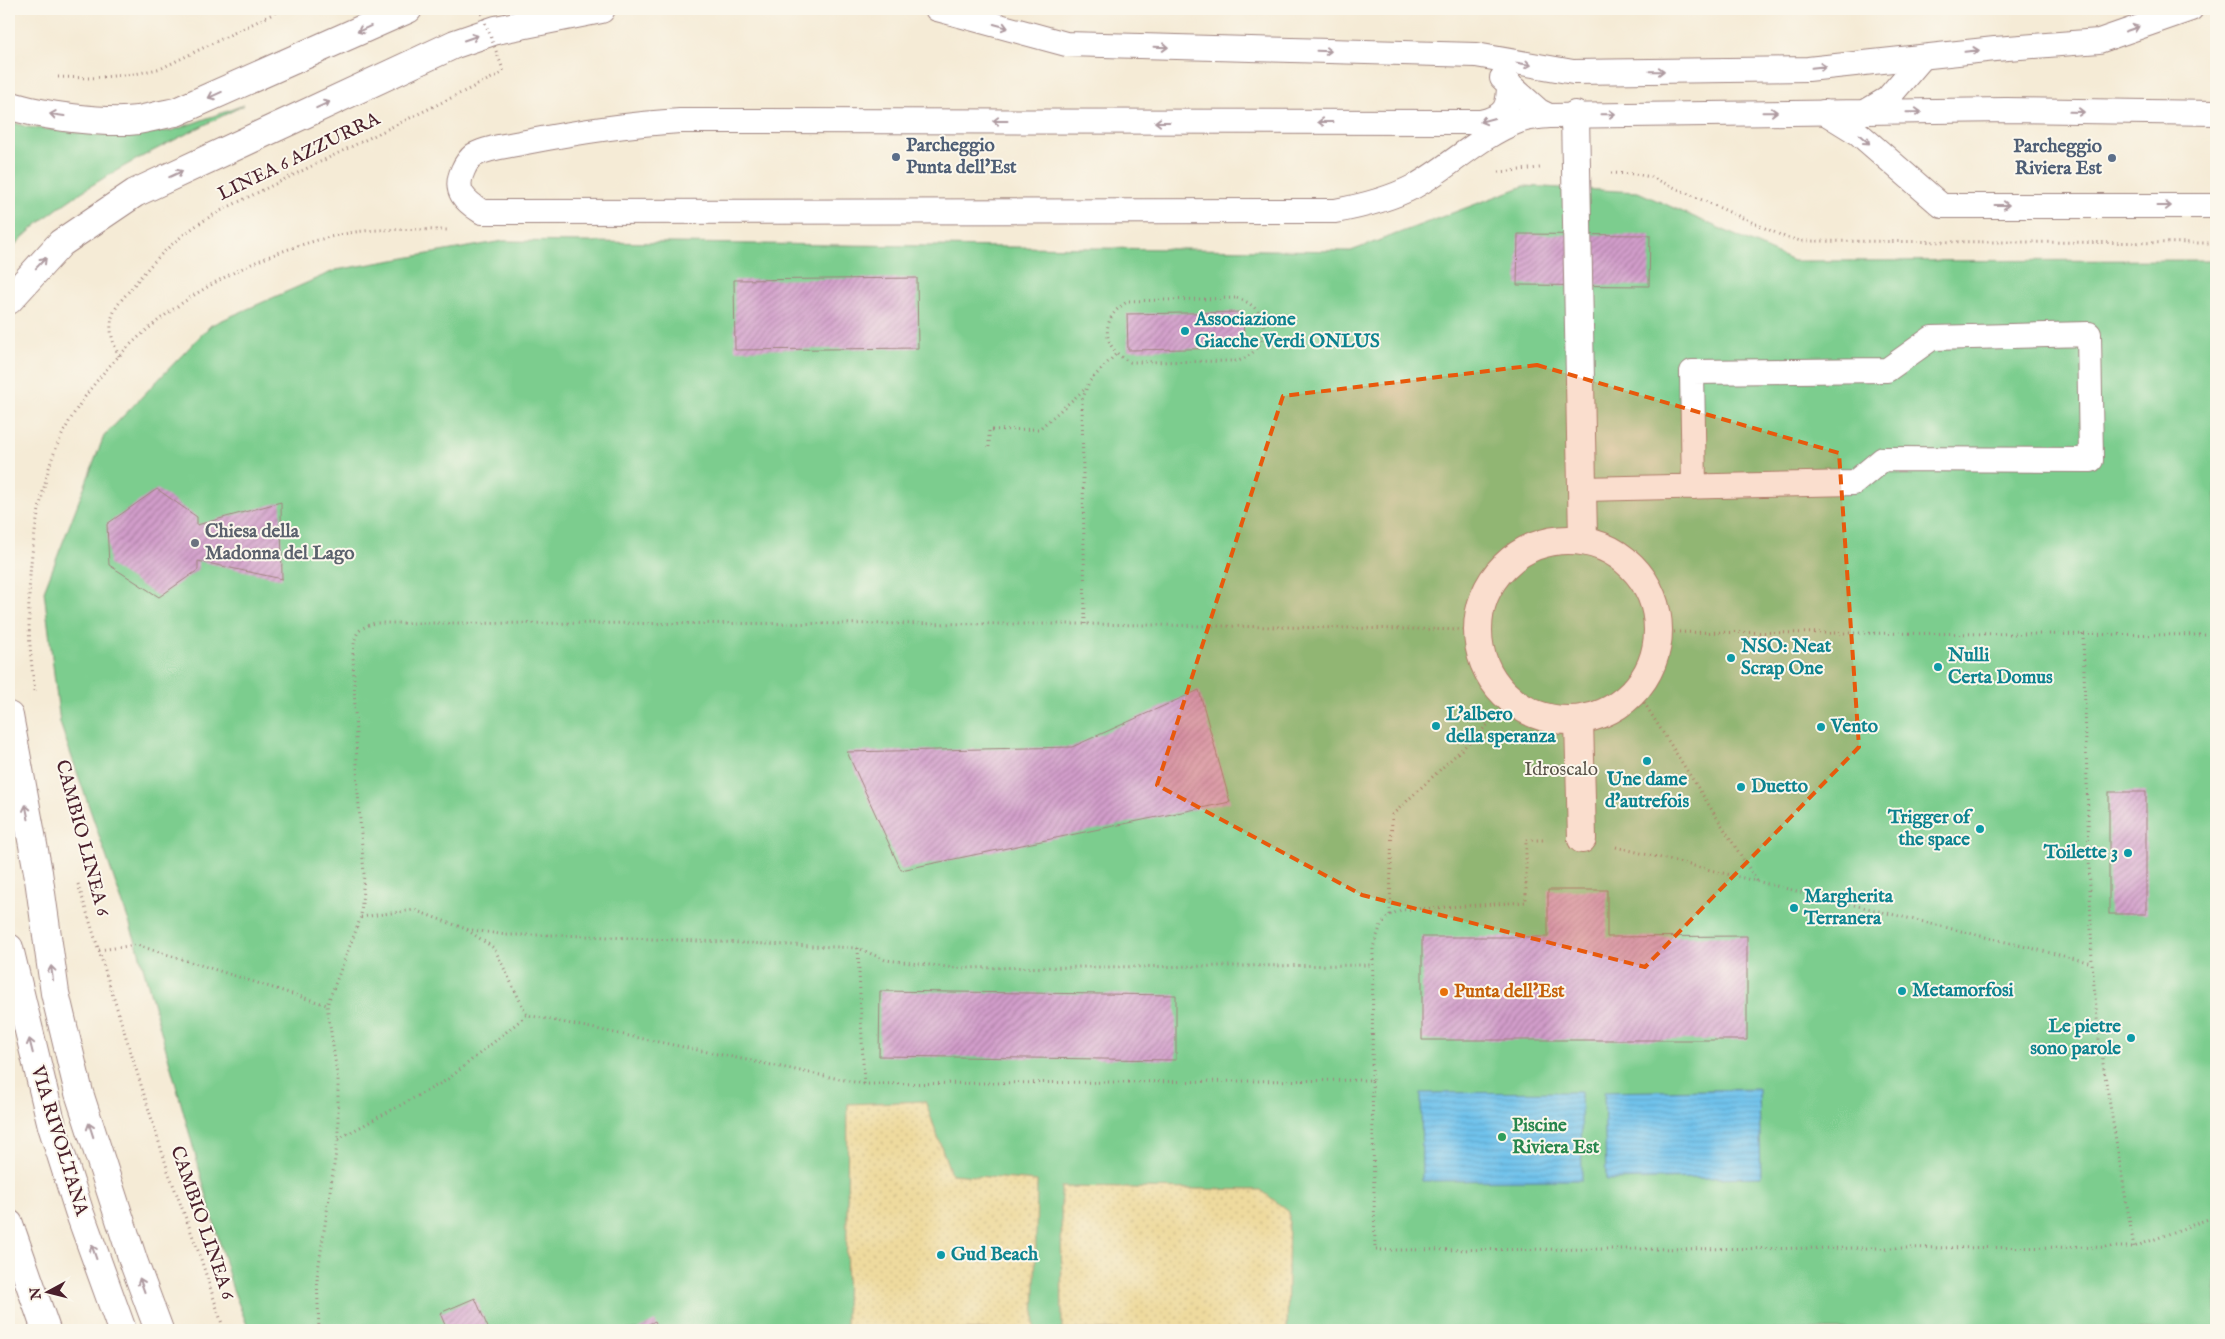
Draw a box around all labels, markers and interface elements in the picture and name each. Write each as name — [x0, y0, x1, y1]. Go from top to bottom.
one-way arrow — [993, 22, 1009, 32]
one-way arrow — [357, 24, 372, 34]
one-way arrow — [2124, 24, 2139, 33]
one-way arrow — [462, 33, 478, 42]
one-way arrow — [1153, 42, 1169, 51]
one-way arrow — [1315, 46, 1331, 56]
one-way arrow — [1963, 46, 1979, 56]
one-way arrow — [1516, 59, 1532, 69]
one-way arrow — [1811, 63, 1827, 72]
one-way arrow — [1648, 66, 1665, 76]
one-way arrow — [208, 91, 223, 101]
one-way arrow — [315, 100, 330, 110]
street label: LINEA 6 AZZURRA — [214, 107, 385, 207]
one-way arrow — [1906, 107, 1922, 116]
one-way arrow — [2068, 107, 2084, 117]
one-way arrow — [1762, 108, 1778, 117]
one-way arrow — [50, 110, 66, 120]
one-way arrow — [1599, 110, 1615, 119]
one-way arrow — [992, 116, 1008, 126]
one-way arrow — [1479, 116, 1495, 125]
one-way arrow — [1154, 117, 1170, 127]
one-way arrow — [1317, 117, 1333, 127]
one-way arrow — [1858, 133, 1871, 144]
place label: Parcheggio Punta dell'Est — [906, 134, 1017, 180]
place label: Parcheggio Riviera Est — [2013, 135, 2102, 181]
marker: Parcheggio Punta dell'Est — [890, 151, 902, 163]
marker: Parcheggio Riviera Est — [2106, 152, 2118, 164]
one-way arrow — [168, 169, 183, 178]
one-way arrow — [1994, 201, 2010, 210]
one-way arrow — [2156, 201, 2172, 211]
one-way arrow — [35, 257, 47, 270]
place label: Associazione Giacche Verdi ONLUS — [1194, 308, 1380, 354]
marker: Associazione Giacche Verdi ONLUS — [1179, 325, 1191, 337]
place label: Chiesa della Madonna del Lago — [205, 520, 354, 566]
marker: Chiesa della Madonna del Lago — [189, 537, 201, 549]
place label: NSO: Neat Scrap One — [1740, 635, 1832, 681]
place label: Nulli Certa Domus — [1947, 644, 2053, 690]
marker: NSO: Neat Scrap One — [1725, 652, 1737, 664]
marker: Nulli Certa Domus — [1932, 661, 1944, 673]
place label: L'albero della speranza — [1446, 703, 1556, 749]
place label: Vento — [1830, 715, 1878, 739]
marker: L'albero della speranza — [1430, 720, 1442, 732]
marker: Vento — [1815, 721, 1827, 733]
marker: Une dame d'autrefois — [1641, 755, 1653, 767]
street label: CAMBIO LINEA 6 — [50, 757, 115, 920]
park label: Idroscalo — [1524, 758, 1598, 782]
place label: Une dame d'autrefois — [1605, 768, 1689, 814]
place label: Duetto — [1751, 775, 1808, 799]
marker: Duetto — [1735, 781, 1747, 793]
one-way arrow — [21, 805, 31, 821]
place label: Trigger of the space — [1887, 806, 1973, 852]
marker: Trigger of the space — [1974, 823, 1986, 835]
place label: Toilette 3 — [2043, 841, 2118, 865]
marker: Toilette 3 — [2122, 847, 2134, 859]
place label: Margherita Terranera — [1803, 885, 1894, 931]
marker: Margherita Terranera — [1788, 902, 1800, 914]
one-way arrow — [47, 965, 57, 981]
place label: Metamorfosi — [1912, 979, 2014, 1003]
place label: Punta dell'Est — [1454, 980, 1565, 1004]
marker: Metamorfosi — [1896, 985, 1908, 997]
marker: Punta dell'Est — [1438, 986, 1450, 998]
place label: Le pietre sono parole — [2030, 1015, 2121, 1061]
marker: Le pietre sono parole — [2125, 1032, 2137, 1044]
one-way arrow — [26, 1038, 36, 1054]
street label: VIA RIVOLTANA — [24, 1062, 94, 1220]
place label: Piscine Riviera Est — [1512, 1114, 1600, 1160]
one-way arrow — [86, 1123, 95, 1139]
marker: Piscine Riviera Est — [1496, 1131, 1508, 1143]
street label: CAMBIO LINEA 6 — [164, 1143, 240, 1304]
place label: Gud Beach — [951, 1243, 1039, 1267]
one-way arrow — [89, 1244, 98, 1260]
marker: Gud Beach — [935, 1249, 947, 1261]
north arrow — [22, 1266, 72, 1316]
one-way arrow — [137, 1277, 146, 1293]
text: N — [26, 1286, 46, 1302]

